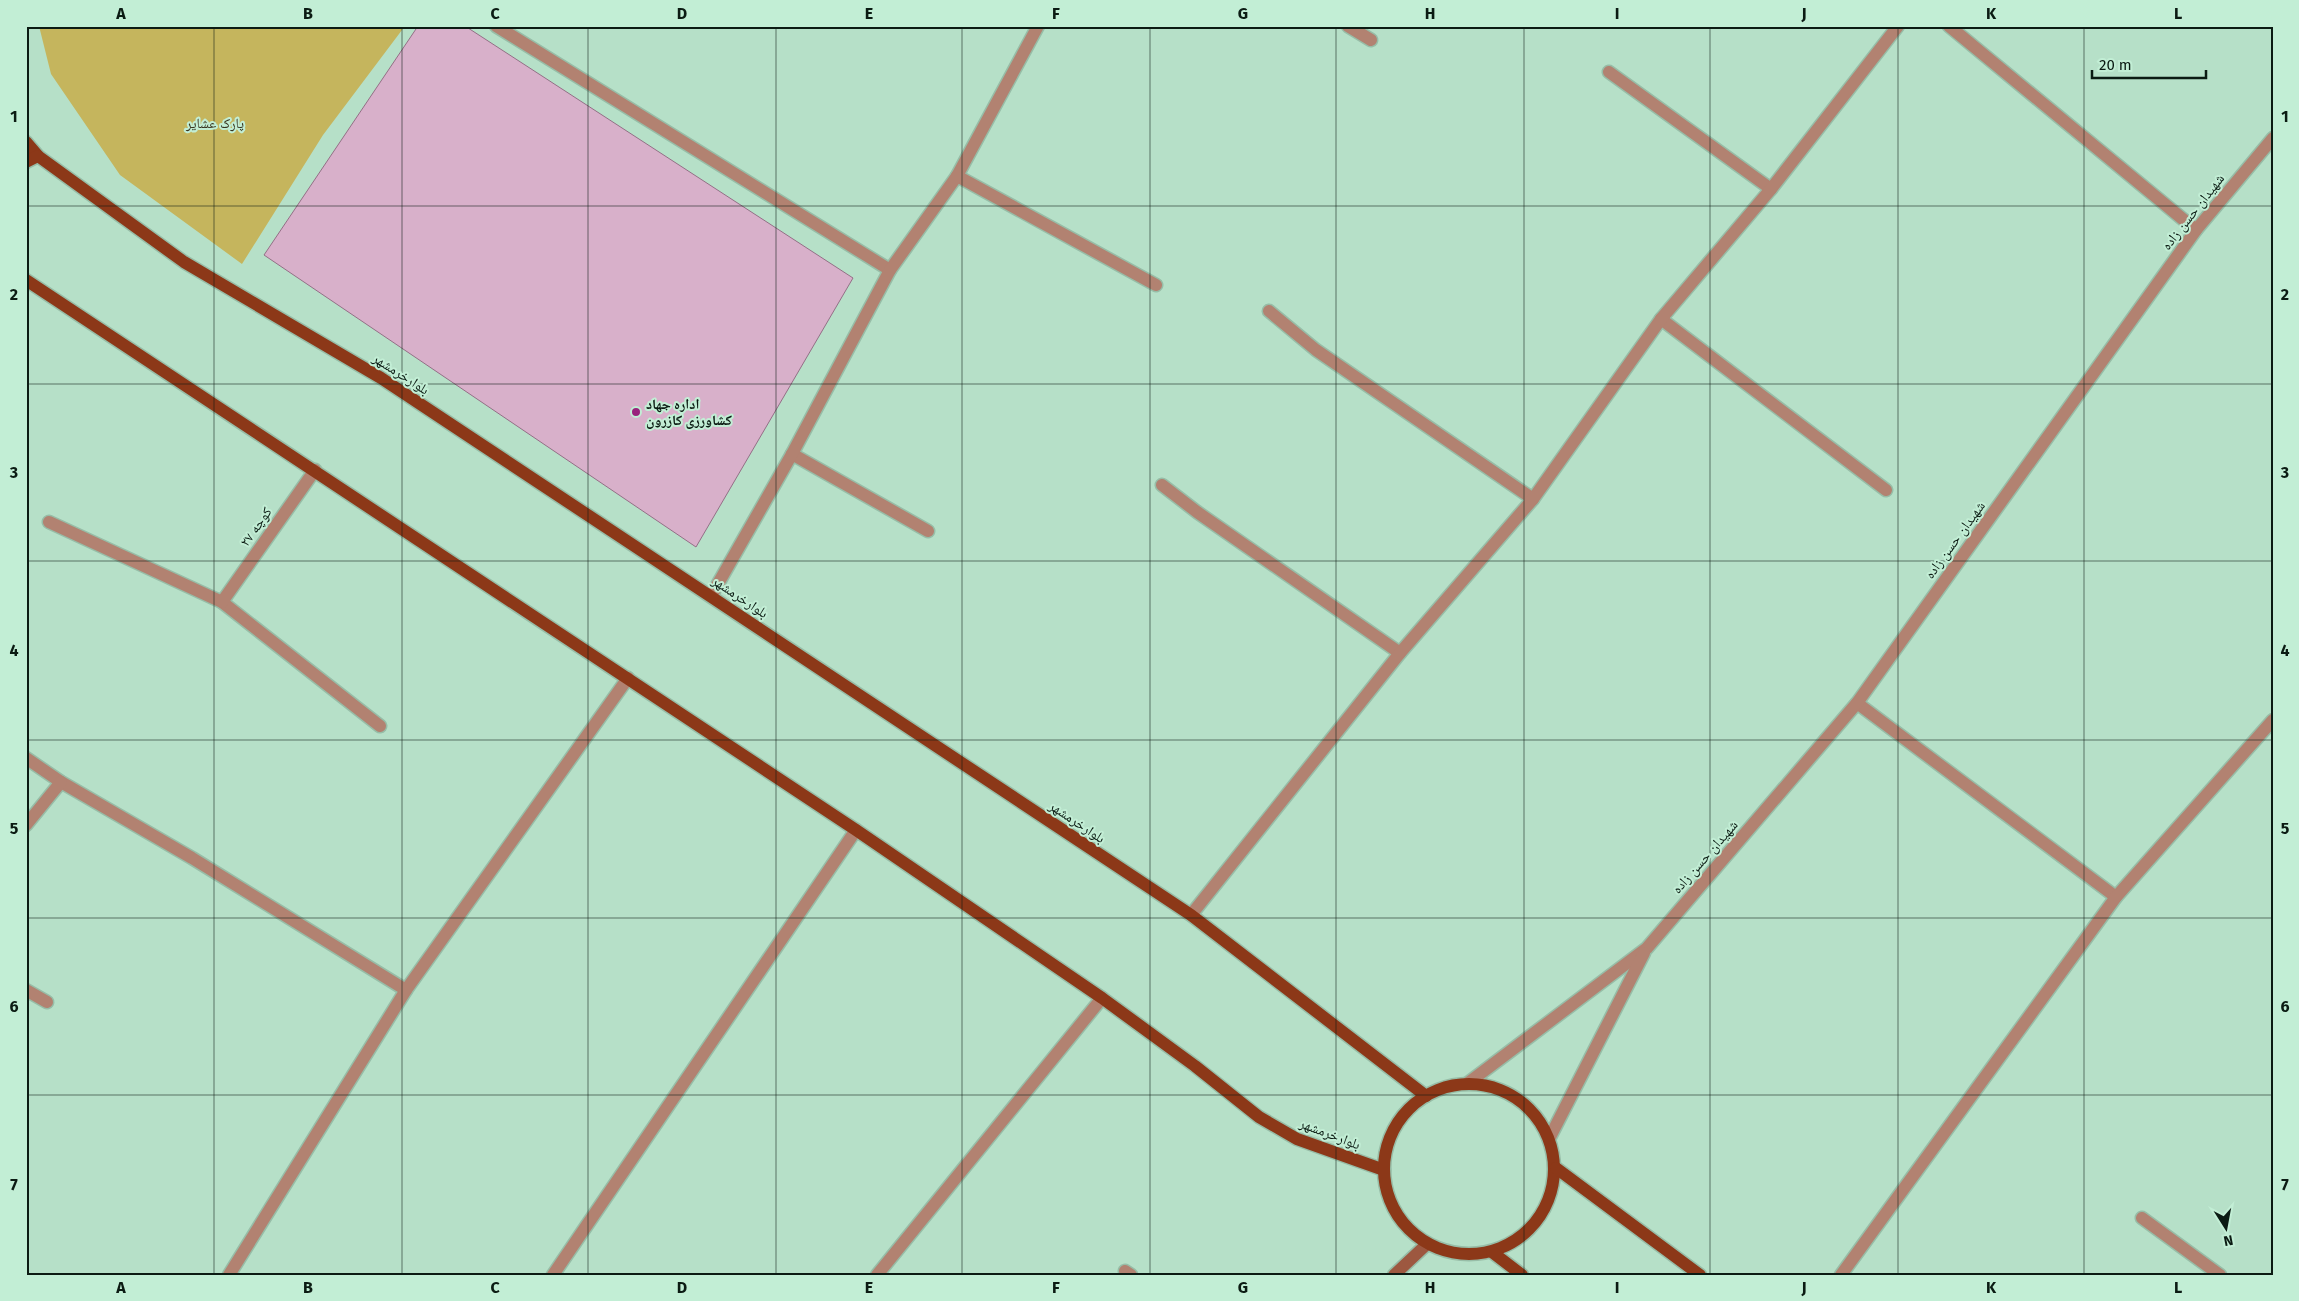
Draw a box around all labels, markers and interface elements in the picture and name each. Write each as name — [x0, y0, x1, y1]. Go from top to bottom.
text: A — [115, 4, 126, 23]
text: B — [303, 4, 313, 23]
text: C — [490, 4, 500, 23]
text: D — [677, 4, 687, 23]
text: E — [865, 4, 873, 23]
text: F — [1052, 4, 1060, 23]
text: G — [1238, 4, 1248, 23]
text: H — [1425, 4, 1435, 23]
text: I — [1615, 4, 1619, 23]
text: J — [1800, 4, 1807, 23]
text: K — [1986, 4, 1997, 23]
text: L — [2174, 4, 2182, 23]
scale bar — [2092, 48, 2205, 80]
text: 20 m — [2099, 56, 2132, 74]
text: 1 — [10, 107, 18, 126]
text: 1 — [2281, 107, 2289, 126]
park label: پارک عشایر — [185, 115, 244, 132]
street label: شهیدان حسن زاده — [2158, 171, 2228, 253]
text: 2 — [10, 285, 18, 304]
text: 2 — [2281, 285, 2289, 304]
street label: بلوارخرمشهر — [369, 349, 432, 399]
place label: اداره جهاد کشاورزی کازرون — [646, 396, 732, 429]
marker: اداره جهاد کشاورزی کازرون — [630, 406, 642, 418]
text: 3 — [9, 463, 18, 482]
text: 3 — [2280, 463, 2289, 482]
street label: شهیدان حسن زاده — [1921, 498, 1989, 582]
street label: کوچه ۲۷ — [236, 504, 276, 550]
street label: بلوارخرمشهر — [708, 572, 771, 622]
text: 4 — [9, 641, 19, 660]
text: 4 — [2280, 641, 2290, 660]
street label: بلوارخرمشهر — [1045, 797, 1108, 847]
street label: شهیدان حسن زاده — [1668, 817, 1742, 897]
text: 5 — [10, 819, 19, 838]
text: 5 — [2281, 819, 2290, 838]
text: 6 — [9, 997, 19, 1016]
text: 6 — [2280, 997, 2290, 1016]
street label: بلوارخرمشهر — [1296, 1114, 1363, 1153]
text: 7 — [10, 1175, 18, 1194]
text: 7 — [2281, 1175, 2289, 1194]
north arrow — [2202, 1204, 2252, 1254]
text: N — [2222, 1231, 2235, 1250]
text: A — [115, 1278, 126, 1297]
text: B — [303, 1278, 313, 1297]
text: C — [490, 1278, 500, 1297]
text: D — [677, 1278, 687, 1297]
text: E — [865, 1278, 873, 1297]
text: F — [1052, 1278, 1060, 1297]
text: G — [1238, 1278, 1248, 1297]
text: H — [1425, 1278, 1435, 1297]
text: I — [1615, 1278, 1619, 1297]
text: J — [1800, 1278, 1807, 1297]
text: K — [1986, 1278, 1997, 1297]
text: L — [2174, 1278, 2182, 1297]

